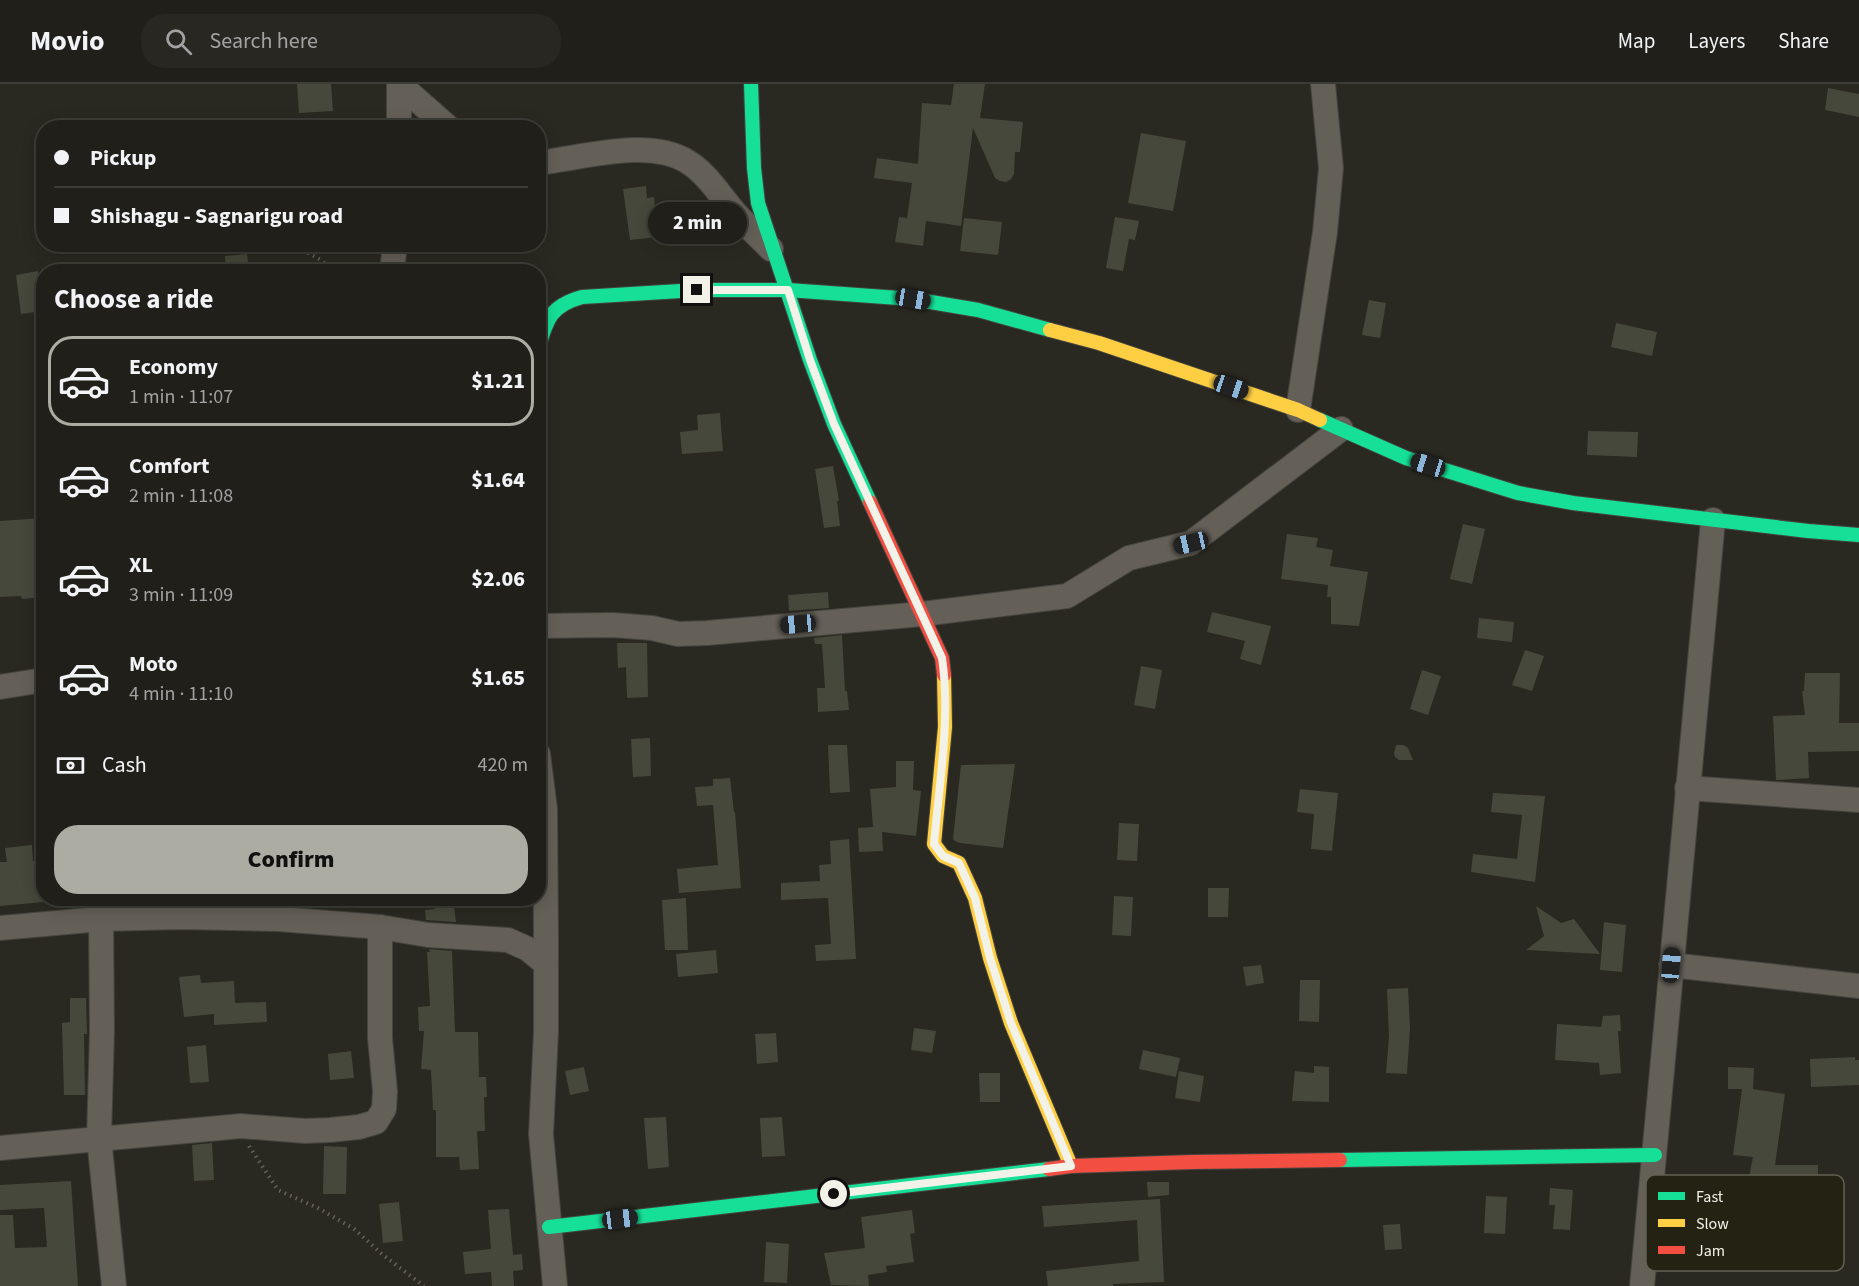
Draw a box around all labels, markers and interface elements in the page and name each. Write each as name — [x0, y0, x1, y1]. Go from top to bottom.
search box — [141, 14, 561, 68]
text: Movio — [30, 21, 105, 61]
icon: search — [162, 25, 195, 58]
text: Search here — [210, 25, 318, 57]
text: Map — [1618, 26, 1655, 56]
text: Layers — [1688, 26, 1745, 56]
text: Share — [1778, 26, 1829, 56]
text: Pickup — [90, 142, 156, 174]
text: Shishagu - Sagnarigu road — [90, 200, 343, 232]
callout: 2 min — [648, 203, 746, 245]
text: 2 min — [673, 209, 722, 237]
route end — [683, 276, 710, 303]
text: Choose a ride — [54, 280, 214, 319]
car — [894, 287, 932, 311]
text: Economy — [129, 351, 218, 383]
icon: car — [57, 354, 111, 408]
text: $1.21 — [471, 365, 525, 397]
car — [1211, 373, 1251, 401]
text: 1 min · 11:07 — [129, 383, 233, 411]
text: Comfort — [129, 450, 210, 482]
car — [1408, 451, 1448, 479]
icon: car — [57, 453, 111, 507]
text: $1.64 — [471, 464, 525, 496]
text: 2 min · 11:08 — [129, 482, 233, 510]
car — [1171, 530, 1211, 556]
text: XL — [129, 549, 153, 581]
icon: car — [57, 552, 111, 606]
text: $2.06 — [471, 563, 525, 595]
text: 3 min · 11:09 — [129, 581, 233, 609]
car — [779, 613, 817, 635]
text: Moto — [129, 648, 178, 680]
icon: car — [57, 651, 111, 705]
text: $1.65 — [471, 662, 525, 694]
text: 4 min · 11:10 — [129, 680, 233, 708]
icon: cash — [54, 749, 87, 782]
text: Cash — [102, 749, 147, 781]
text: 420 m — [478, 751, 528, 779]
button: Confirm — [54, 825, 528, 894]
car — [1660, 946, 1682, 984]
legend — [1646, 1175, 1844, 1271]
route start — [820, 1180, 847, 1207]
text: Fast — [1696, 1186, 1724, 1208]
car — [601, 1208, 639, 1230]
text: Slow — [1696, 1213, 1729, 1235]
text: Jam — [1696, 1240, 1725, 1262]

